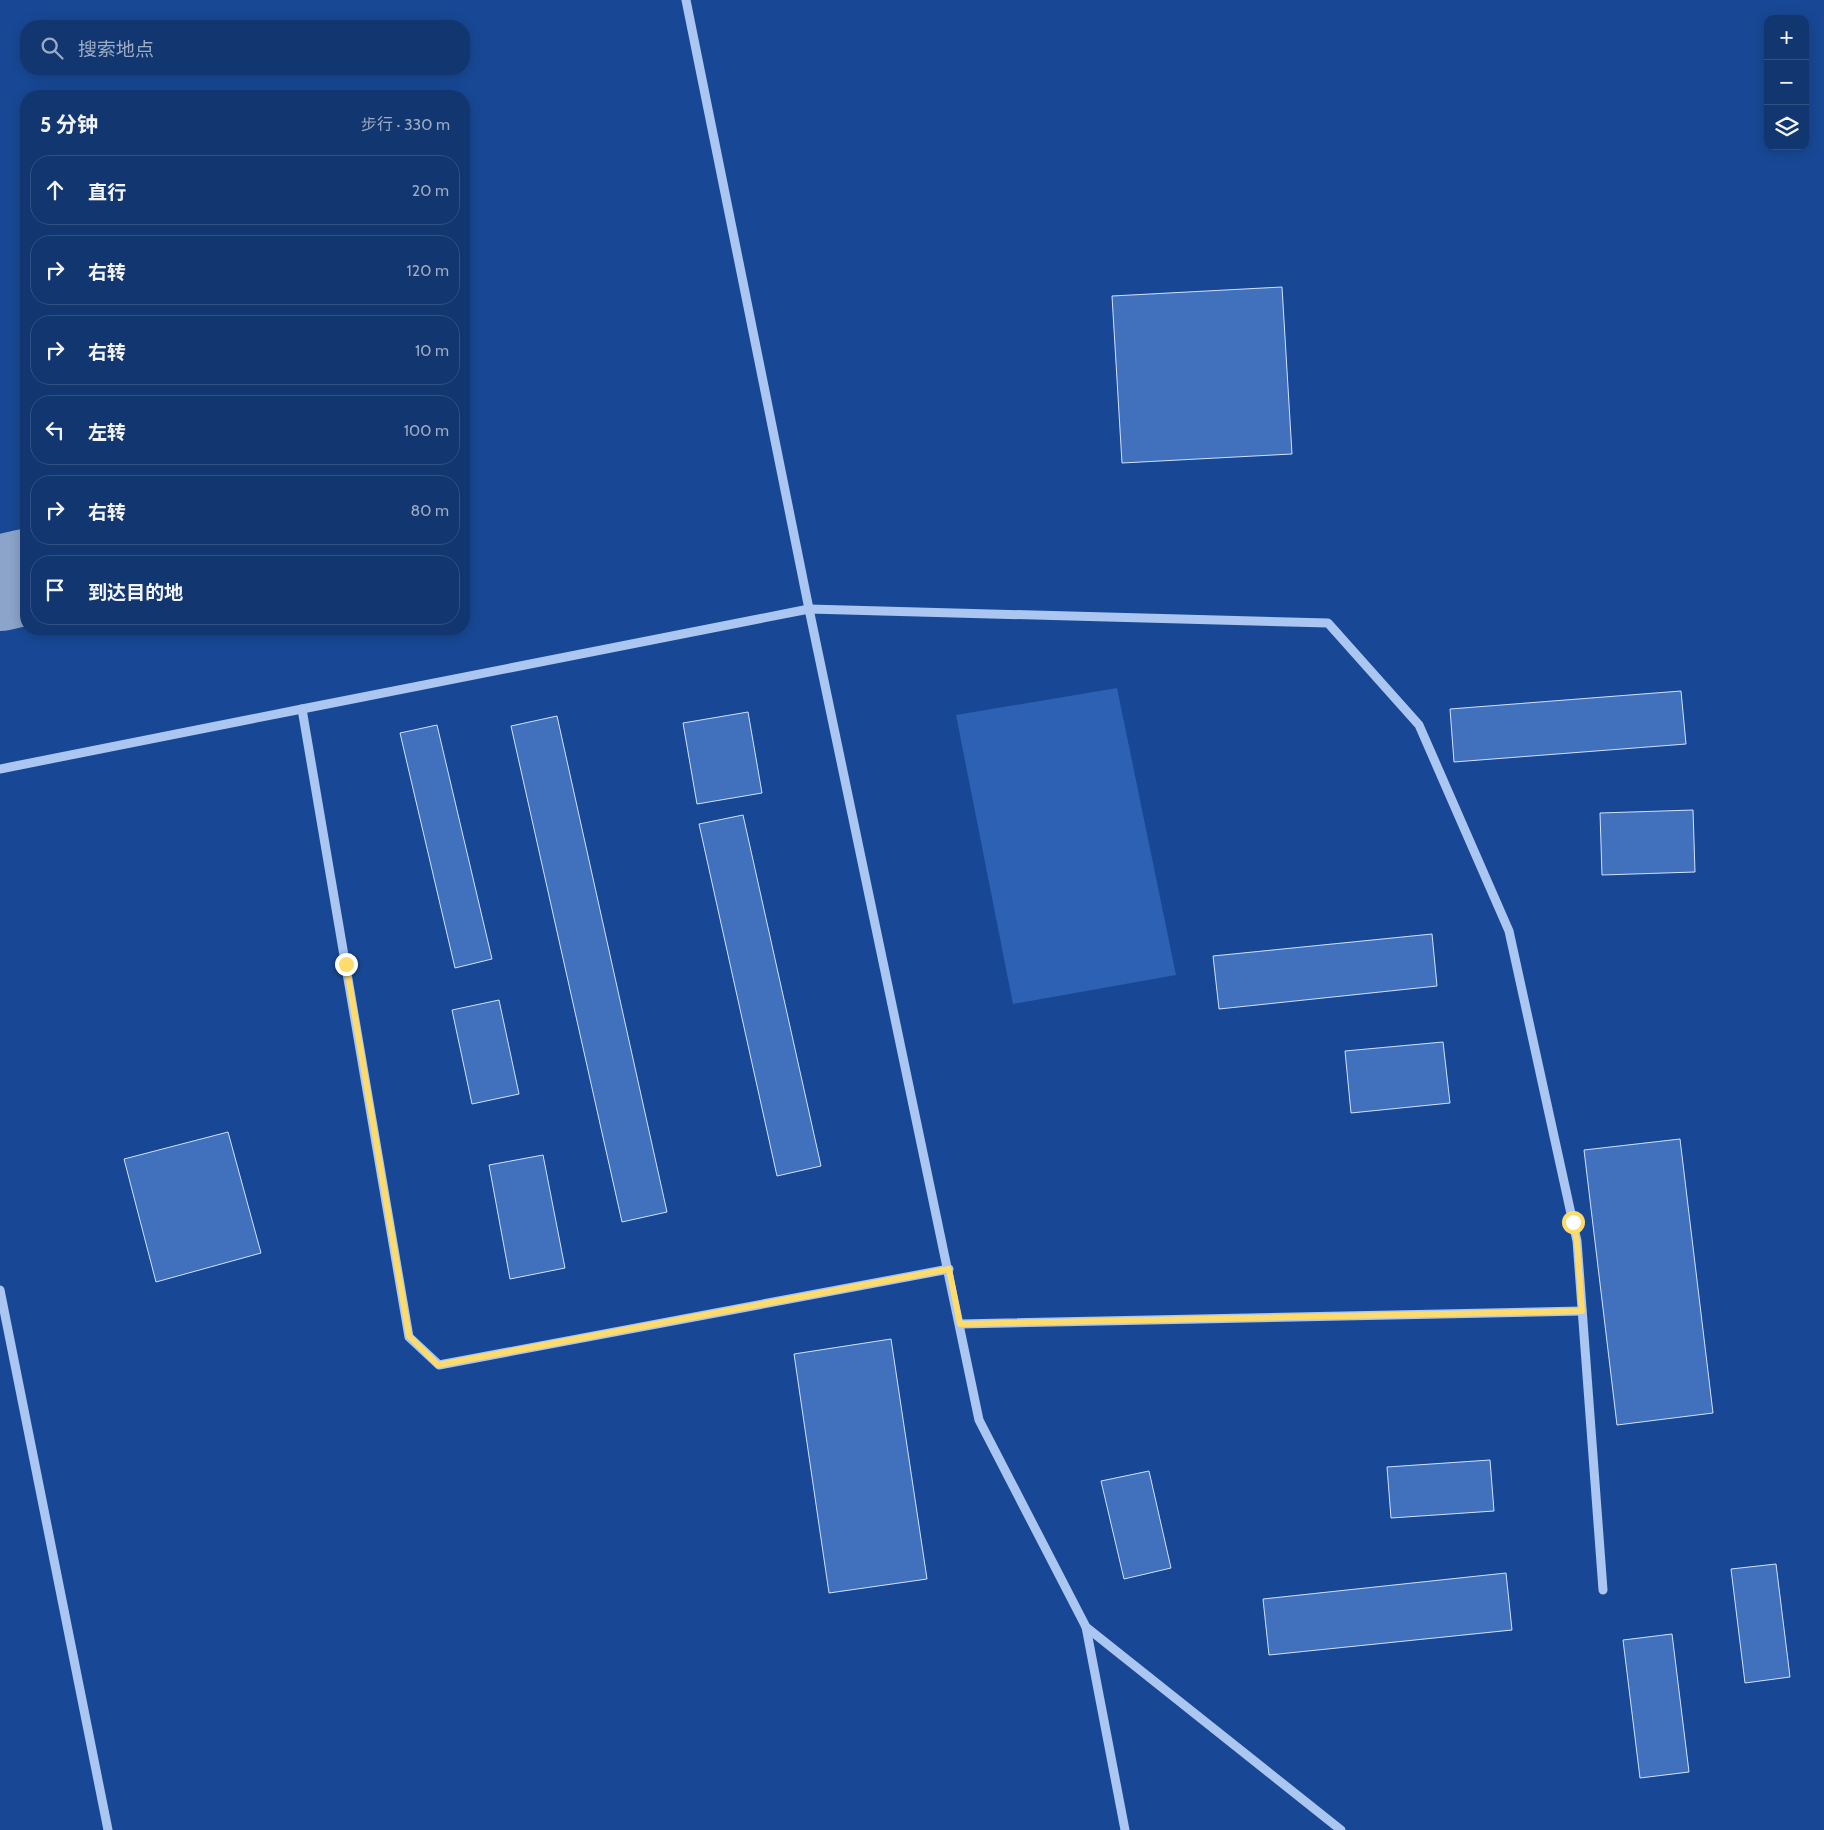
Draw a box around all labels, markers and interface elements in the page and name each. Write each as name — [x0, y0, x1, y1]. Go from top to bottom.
map controls — [1764, 15, 1809, 150]
button: + — [1764, 15, 1809, 60]
search box — [20, 20, 470, 75]
icon: search — [38, 34, 66, 62]
text: 搜索地点 — [78, 38, 154, 61]
button: − — [1764, 60, 1809, 105]
button: layers — [1764, 105, 1809, 150]
text: 5 分钟 — [40, 112, 98, 137]
text: 步行 · 330 m — [361, 115, 450, 134]
icon: ahead — [41, 176, 69, 204]
text: 直行 — [88, 181, 126, 204]
text: 20 m — [412, 181, 449, 200]
icon: right — [41, 256, 69, 284]
text: 右转 — [88, 261, 126, 284]
text: 120 m — [407, 261, 449, 280]
icon: right — [41, 336, 69, 364]
text: 右转 — [88, 341, 126, 364]
text: 10 m — [415, 341, 449, 360]
icon: left — [41, 416, 69, 444]
text: 左转 — [88, 421, 126, 444]
text: 100 m — [404, 421, 449, 440]
icon: right — [41, 496, 69, 524]
text: 右转 — [88, 501, 126, 524]
text: 80 m — [411, 501, 449, 520]
icon: arrive — [41, 576, 69, 604]
text: 到达目的地 — [88, 581, 183, 604]
route end — [335, 953, 358, 976]
route start — [1562, 1211, 1585, 1234]

